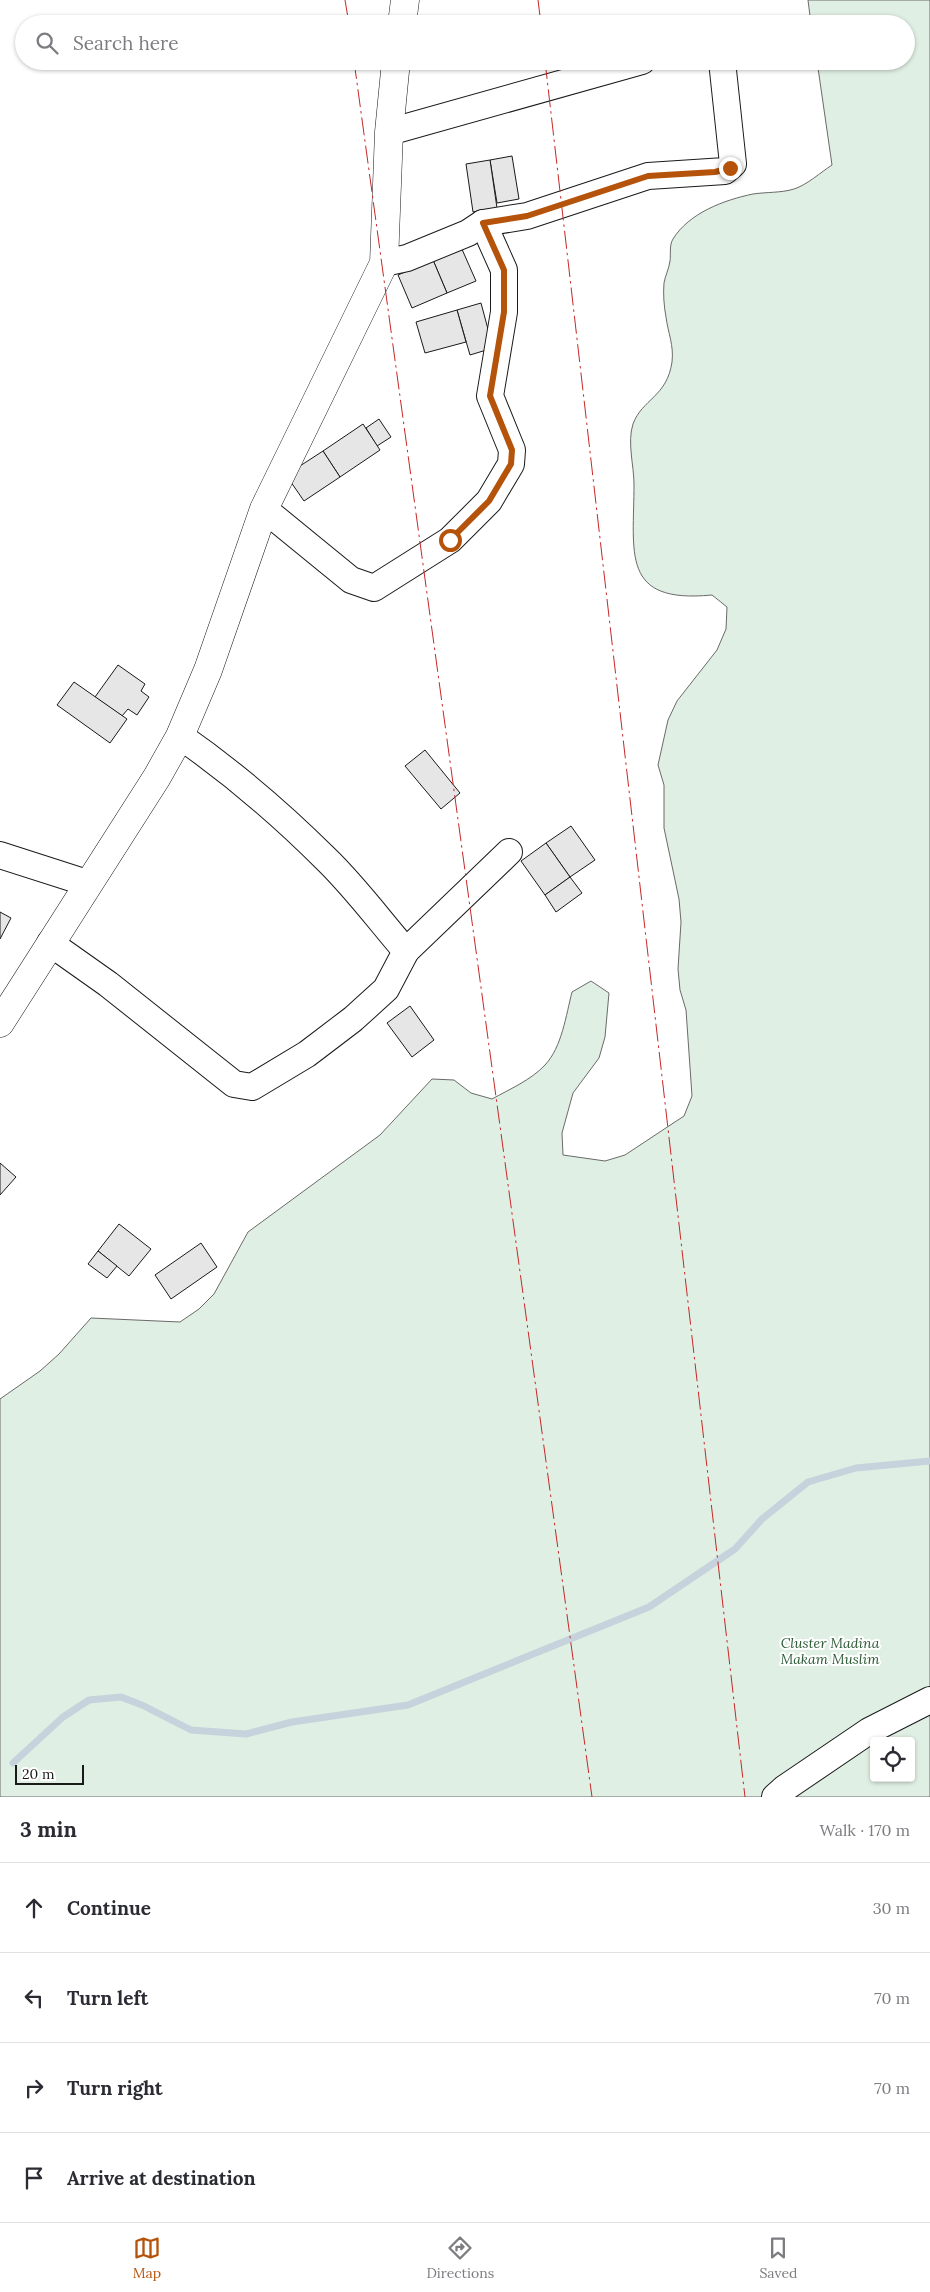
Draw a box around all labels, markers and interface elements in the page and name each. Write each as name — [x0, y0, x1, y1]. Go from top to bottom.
search box — [15, 15, 915, 70]
icon: search — [33, 29, 61, 57]
text: Search here — [73, 31, 179, 55]
route end — [719, 157, 742, 180]
route start — [439, 529, 462, 552]
park label: Cluster Madina Makam Muslim — [780, 1634, 880, 1668]
map controls — [870, 1737, 915, 1782]
button: locate — [870, 1737, 915, 1782]
scale bar — [15, 1762, 84, 1785]
text: 20 m — [22, 1765, 54, 1783]
text: 3 min — [20, 1816, 77, 1843]
text: Walk · 170 m — [819, 1820, 910, 1840]
icon: ahead — [20, 1894, 48, 1922]
text: Continue — [67, 1896, 151, 1920]
text: 30 m — [873, 1898, 910, 1918]
icon: left — [20, 1984, 48, 2012]
text: Turn left — [67, 1986, 148, 2010]
text: 70 m — [874, 1988, 910, 2008]
icon: right — [20, 2074, 48, 2102]
text: Turn right — [67, 2076, 163, 2100]
text: 70 m — [874, 2078, 910, 2098]
icon: arrive — [20, 2164, 48, 2192]
text: Arrive at destination — [67, 2166, 256, 2190]
tab: Map — [133, 2234, 161, 2282]
tab: Directions — [426, 2234, 494, 2282]
tab: Saved — [759, 2234, 797, 2282]

